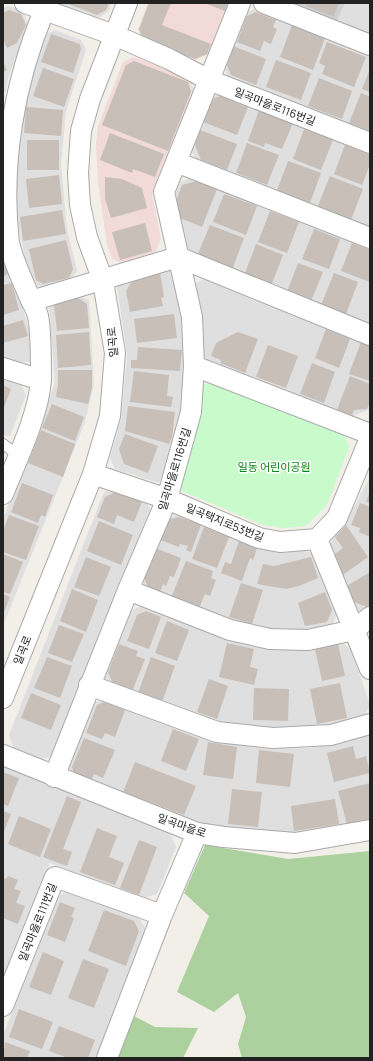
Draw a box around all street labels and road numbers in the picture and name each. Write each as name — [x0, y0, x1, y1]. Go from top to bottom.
street label: 일곡마을로116번길 — [232, 84, 318, 128]
street label: 일곡로 — [103, 326, 121, 358]
street label: 일곡마을로116번길 — [154, 426, 194, 512]
street label: 일곡택지로53번길 — [184, 499, 266, 545]
street label: 일곡로 — [9, 633, 35, 667]
street label: 일곡마을로 — [156, 810, 208, 840]
street label: 일곡마을로111번길 — [14, 880, 60, 964]

